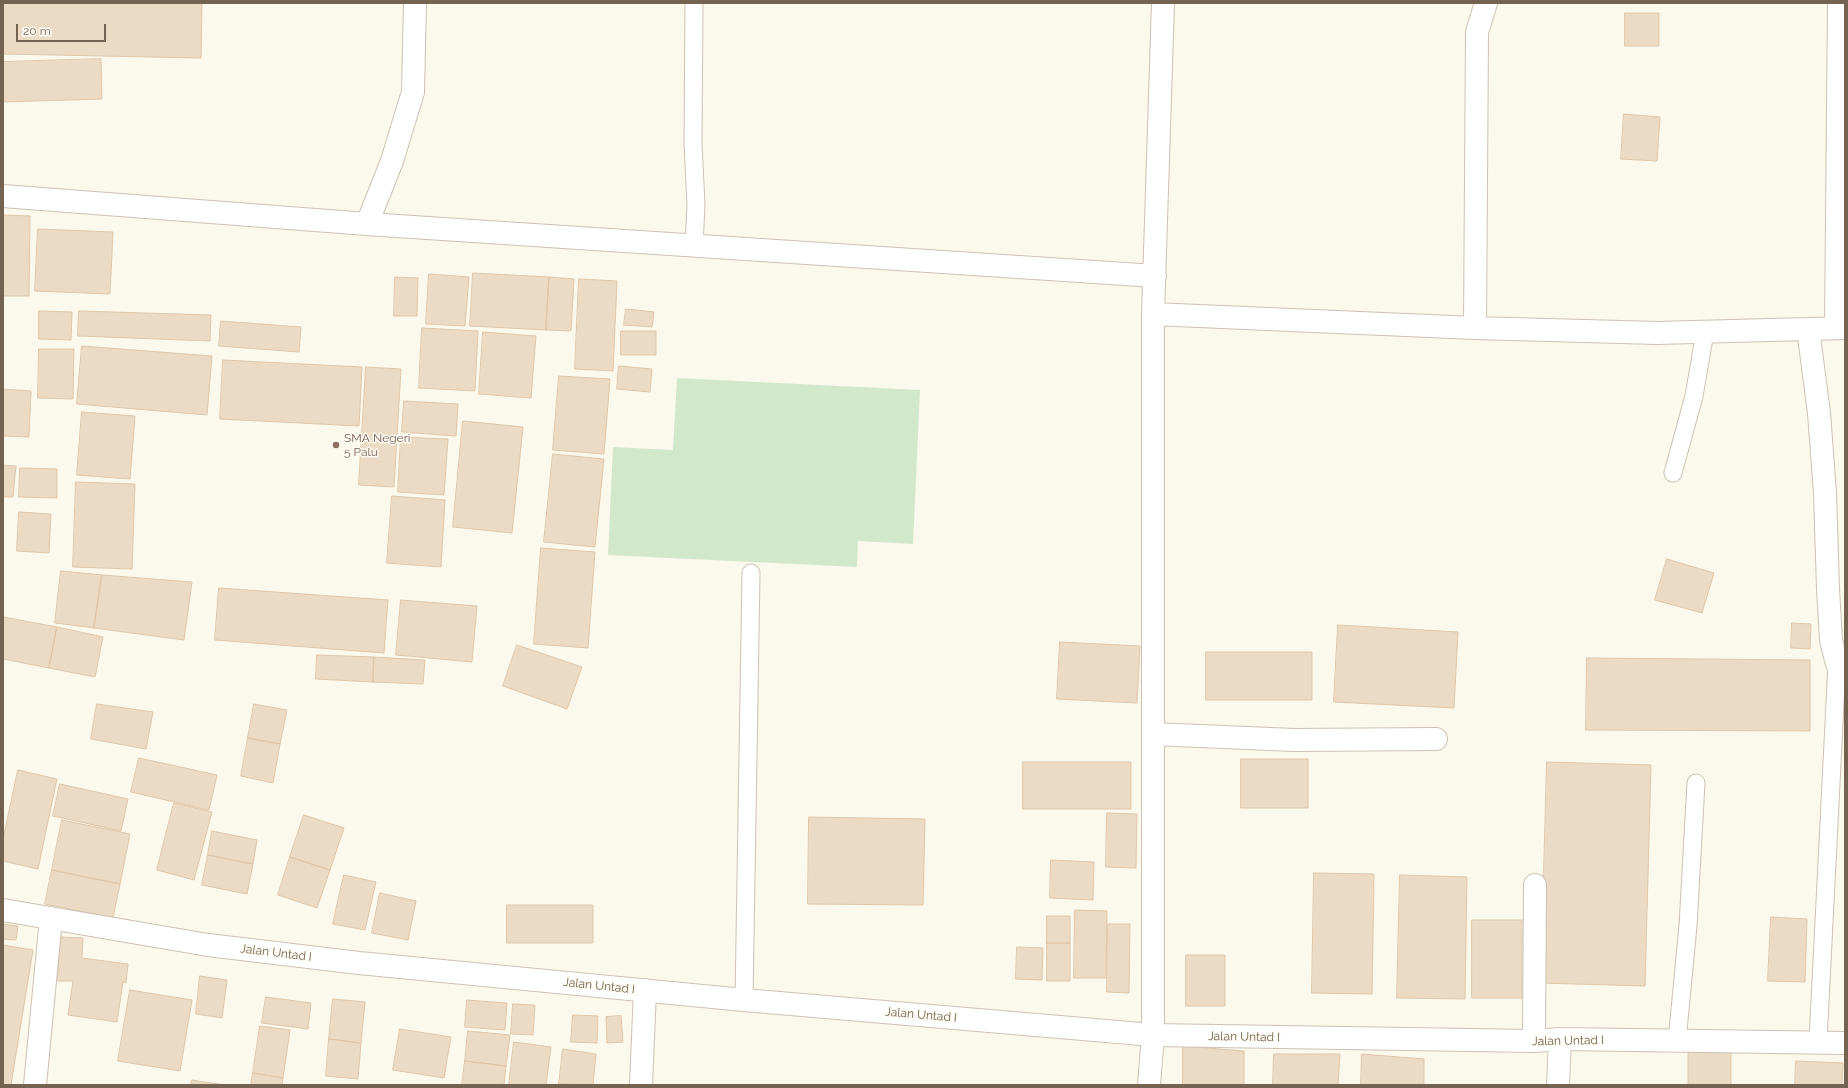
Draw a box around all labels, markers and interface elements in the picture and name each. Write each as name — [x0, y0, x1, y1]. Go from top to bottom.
scale bar — [18, 16, 108, 42]
text: 20 m — [23, 24, 51, 38]
place label: SMA Negeri 5 Palu — [344, 431, 410, 459]
marker: SMA Negeri 5 Palu — [331, 440, 341, 450]
street label: Jalan Untad I — [239, 941, 313, 965]
street label: Jalan Untad I — [562, 975, 636, 997]
street label: Jalan Untad I — [884, 1005, 958, 1025]
street label: Jalan Untad I — [1208, 1029, 1280, 1045]
street label: Jalan Untad I — [1532, 1033, 1604, 1049]

